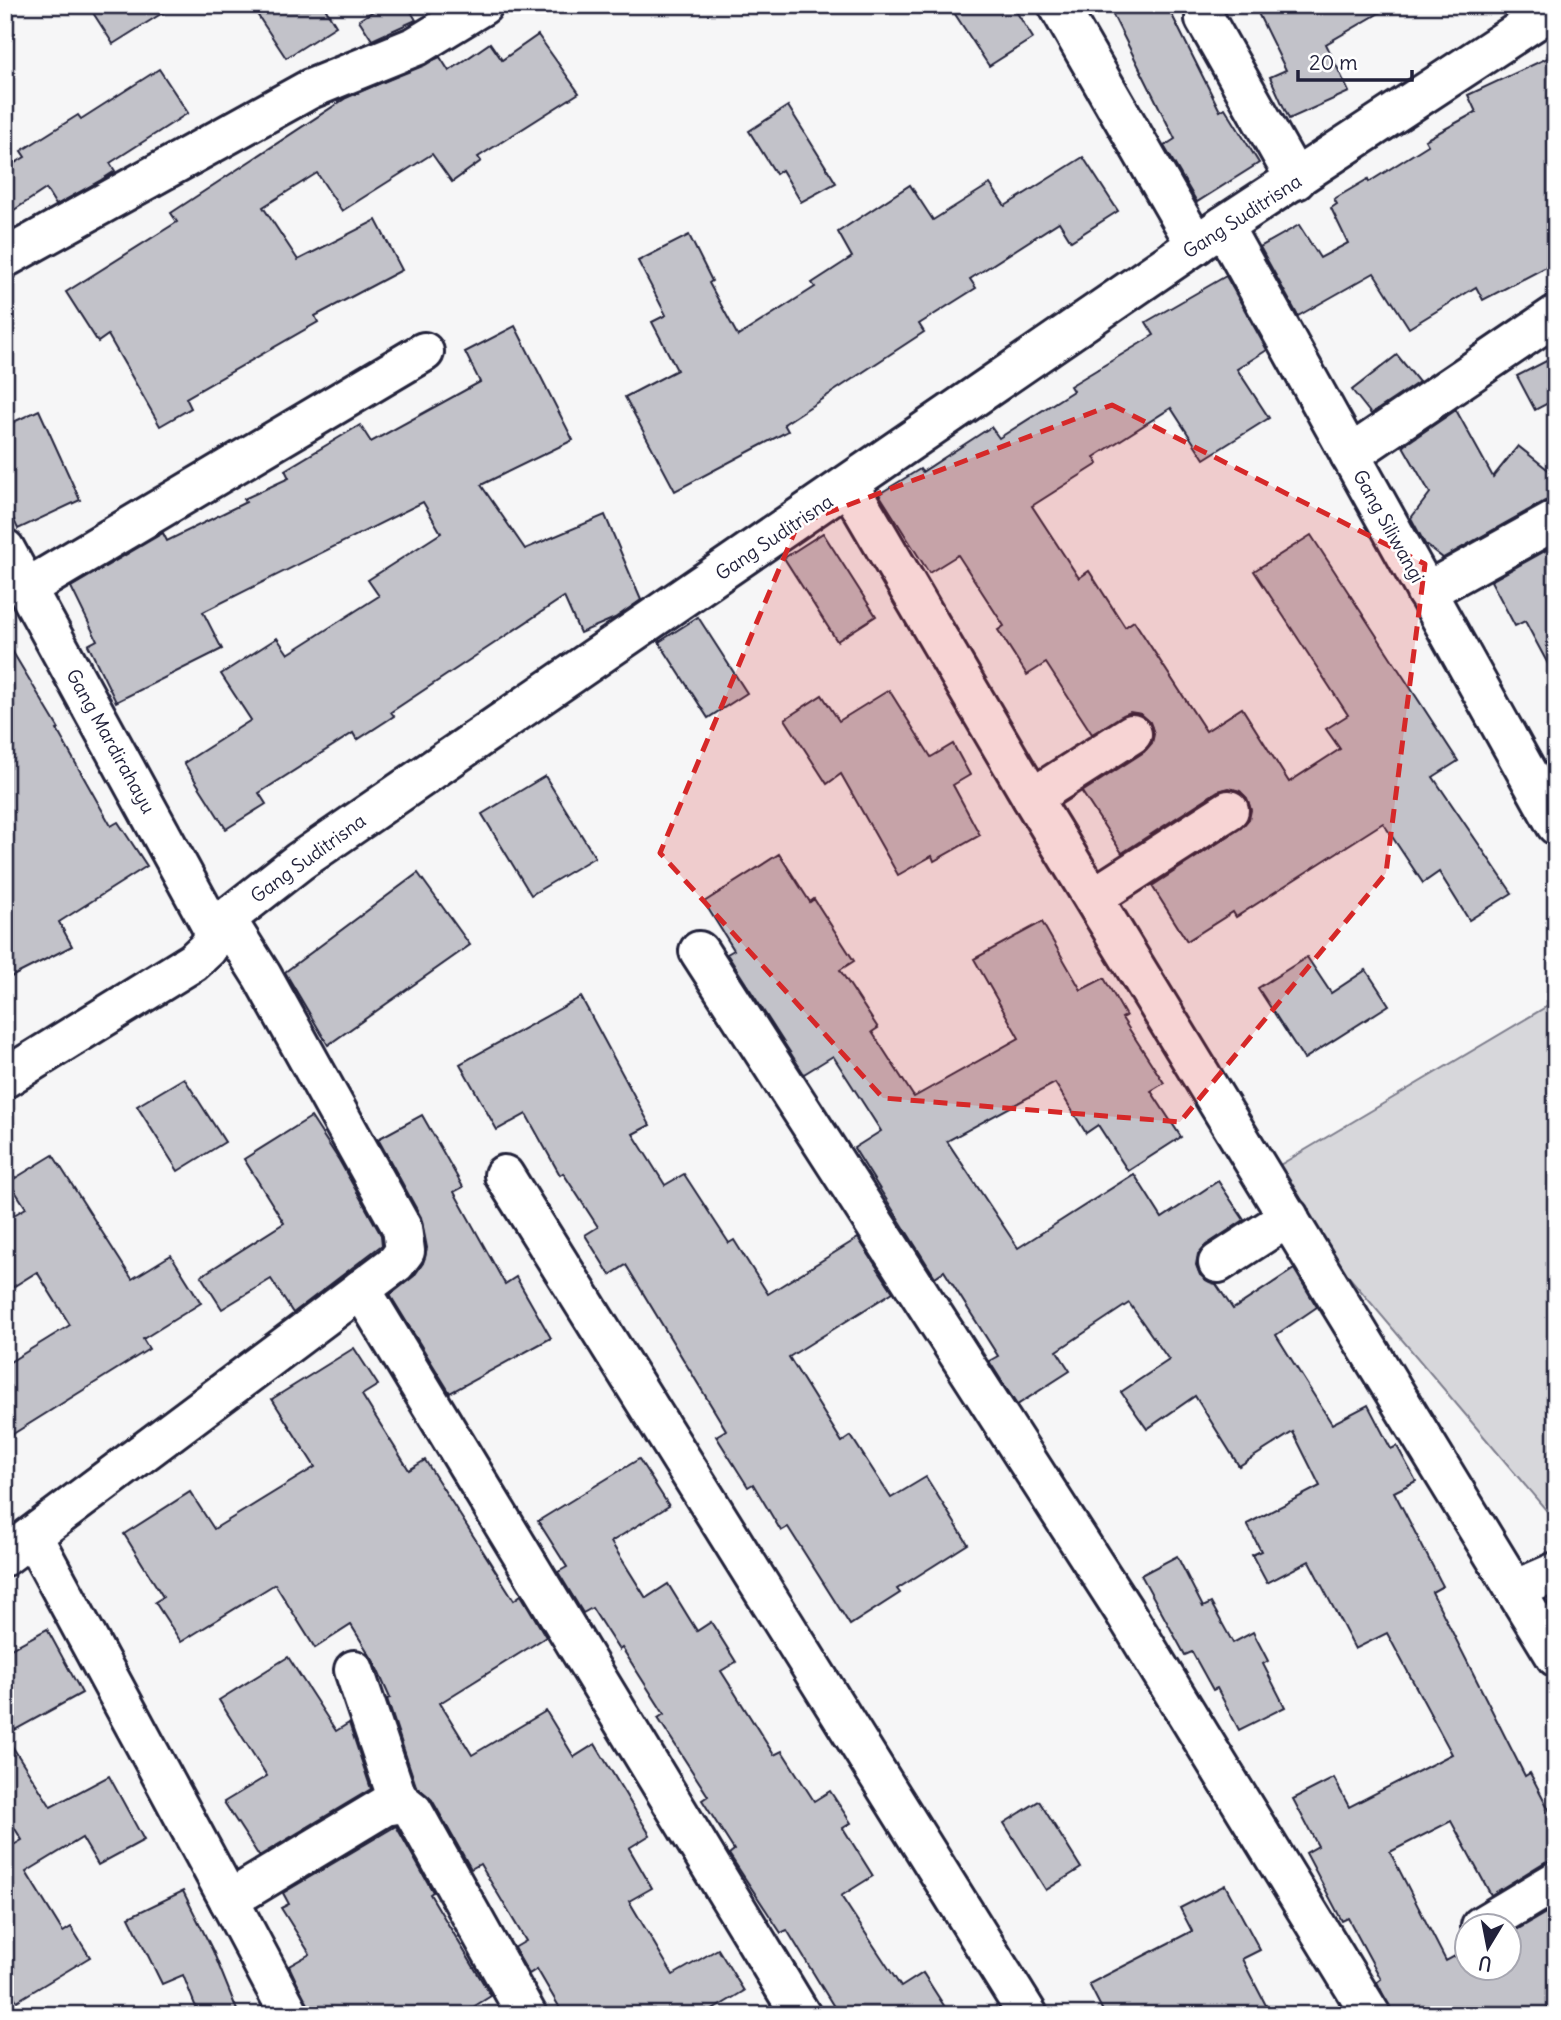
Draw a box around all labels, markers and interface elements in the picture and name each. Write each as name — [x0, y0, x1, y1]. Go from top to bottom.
scale bar — [1298, 38, 1412, 82]
text: 20 m — [1309, 49, 1358, 76]
street label: Gang Suditrisna — [1178, 169, 1306, 263]
street label: Gang Siliwangi — [1348, 465, 1430, 587]
street label: Gang Suditrisna — [711, 489, 837, 585]
street label: Gang Mardirahayu — [61, 664, 161, 818]
street label: Gang Suditrisna — [246, 808, 370, 908]
north arrow — [1452, 1912, 1522, 1982]
text: U — [1477, 1951, 1494, 1977]

